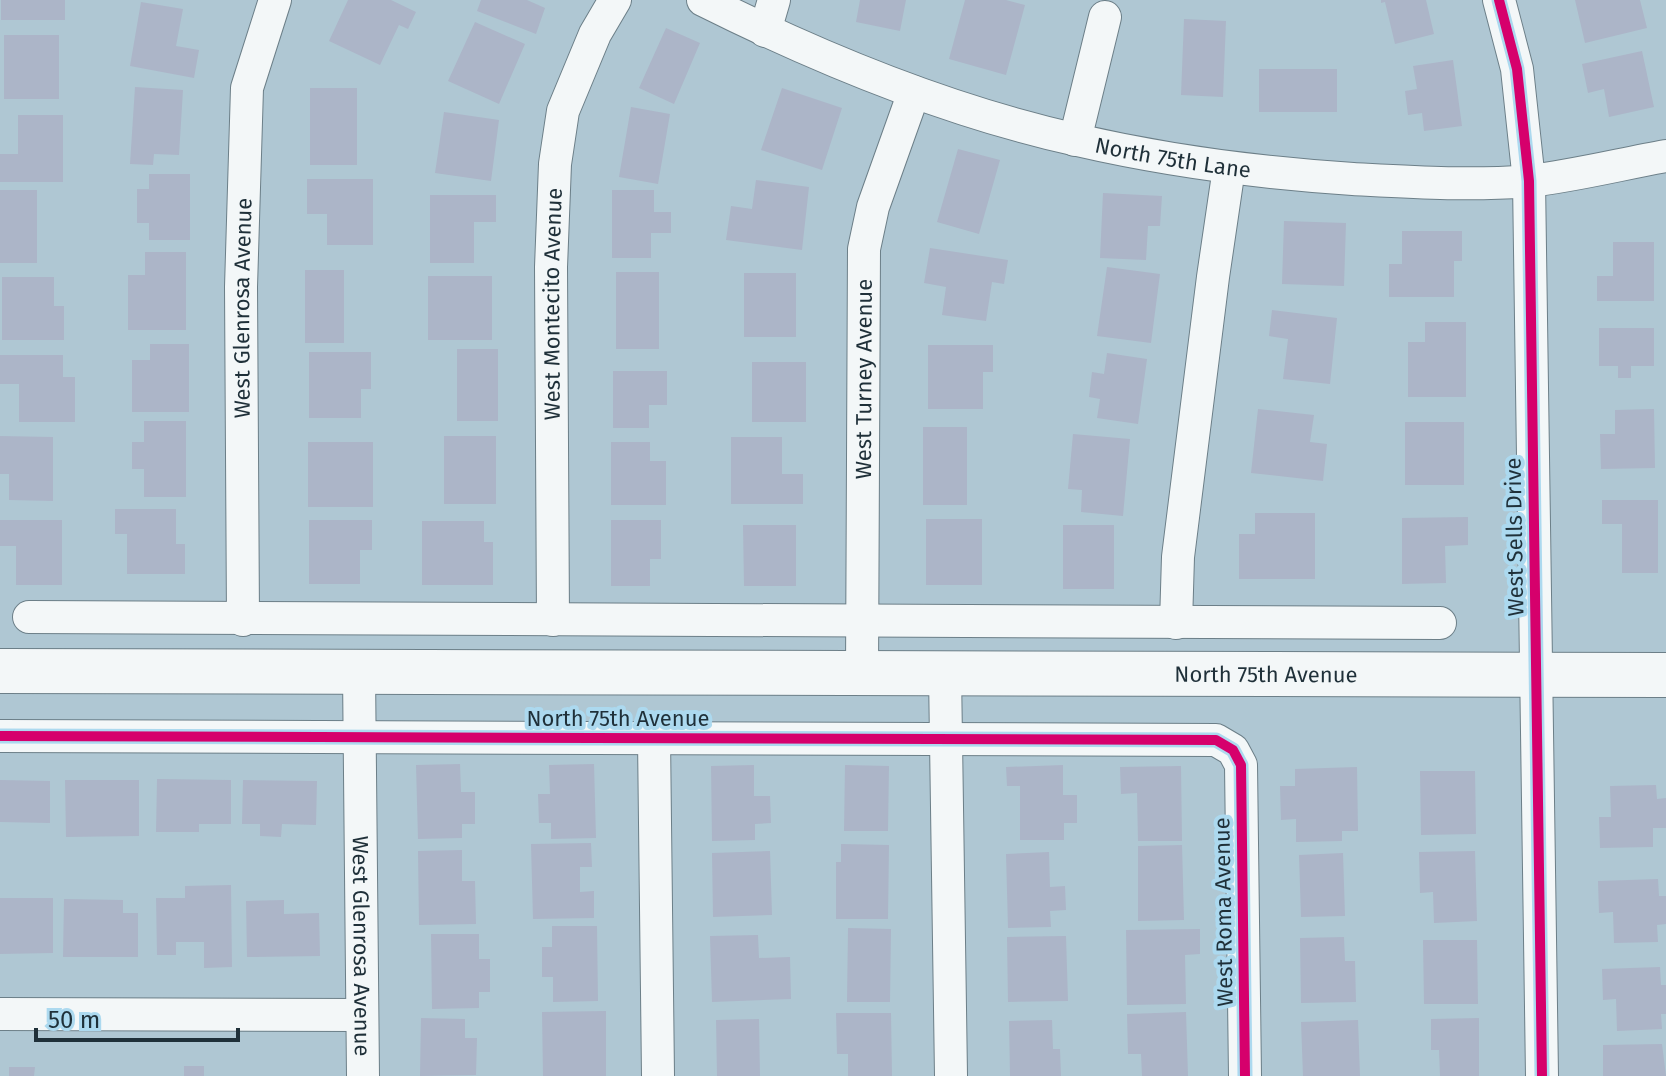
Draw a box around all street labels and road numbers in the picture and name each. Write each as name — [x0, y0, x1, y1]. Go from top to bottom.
street label: North 75th Lane — [1092, 131, 1252, 184]
street label: West Montecito Avenue — [538, 187, 568, 420]
street label: West Glenrosa Avenue — [228, 197, 258, 418]
street label: West Turney Avenue — [850, 279, 878, 479]
street label: West Sells Drive — [1500, 457, 1529, 616]
street label: North 75th Avenue — [1174, 661, 1358, 688]
street label: North 75th Avenue — [526, 705, 710, 732]
street label: West Roma Avenue — [1208, 817, 1239, 1007]
street label: West Glenrosa Avenue — [347, 835, 376, 1057]

